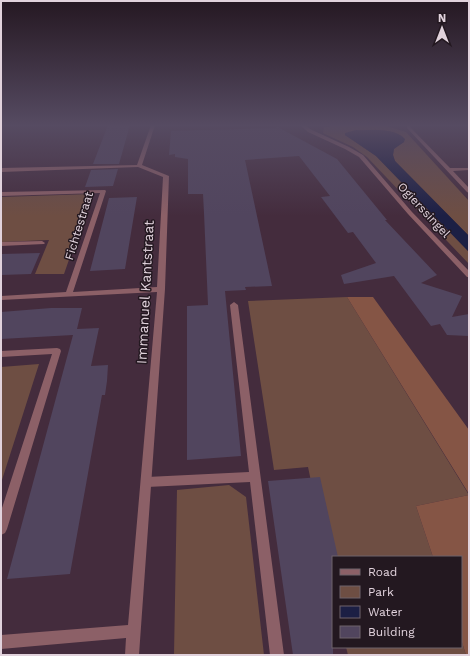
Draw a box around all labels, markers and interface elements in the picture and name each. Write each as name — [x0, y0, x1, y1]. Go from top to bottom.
north arrow — [422, 8, 462, 48]
text: N — [438, 12, 446, 25]
street label: Ogierssingel — [395, 179, 453, 241]
street label: Fichtestraat — [62, 190, 96, 262]
street label: Immanuel Kantstraat — [133, 219, 157, 364]
legend — [332, 556, 462, 648]
text: Road — [368, 565, 397, 579]
text: Park — [368, 585, 394, 599]
text: Water — [368, 605, 403, 619]
text: Building — [368, 625, 415, 639]

